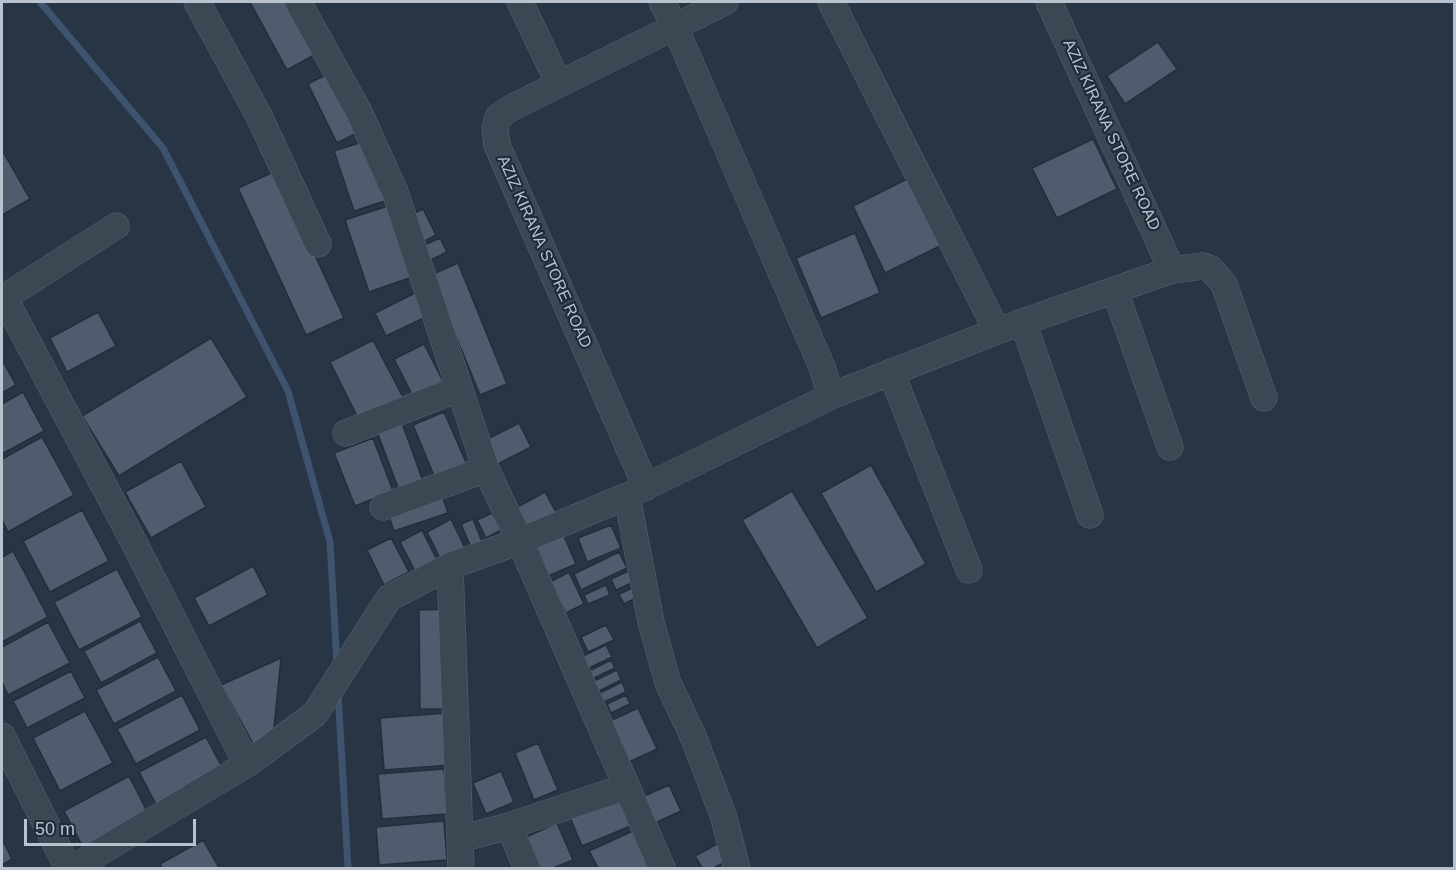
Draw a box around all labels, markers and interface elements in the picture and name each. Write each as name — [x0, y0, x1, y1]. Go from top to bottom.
street label: AZIZ KIRANA STORE ROAD — [1058, 36, 1164, 234]
street label: AZIZ KIRANA STORE ROAD — [493, 153, 595, 351]
scale bar — [27, 807, 200, 845]
text: 50 m — [35, 819, 75, 839]

